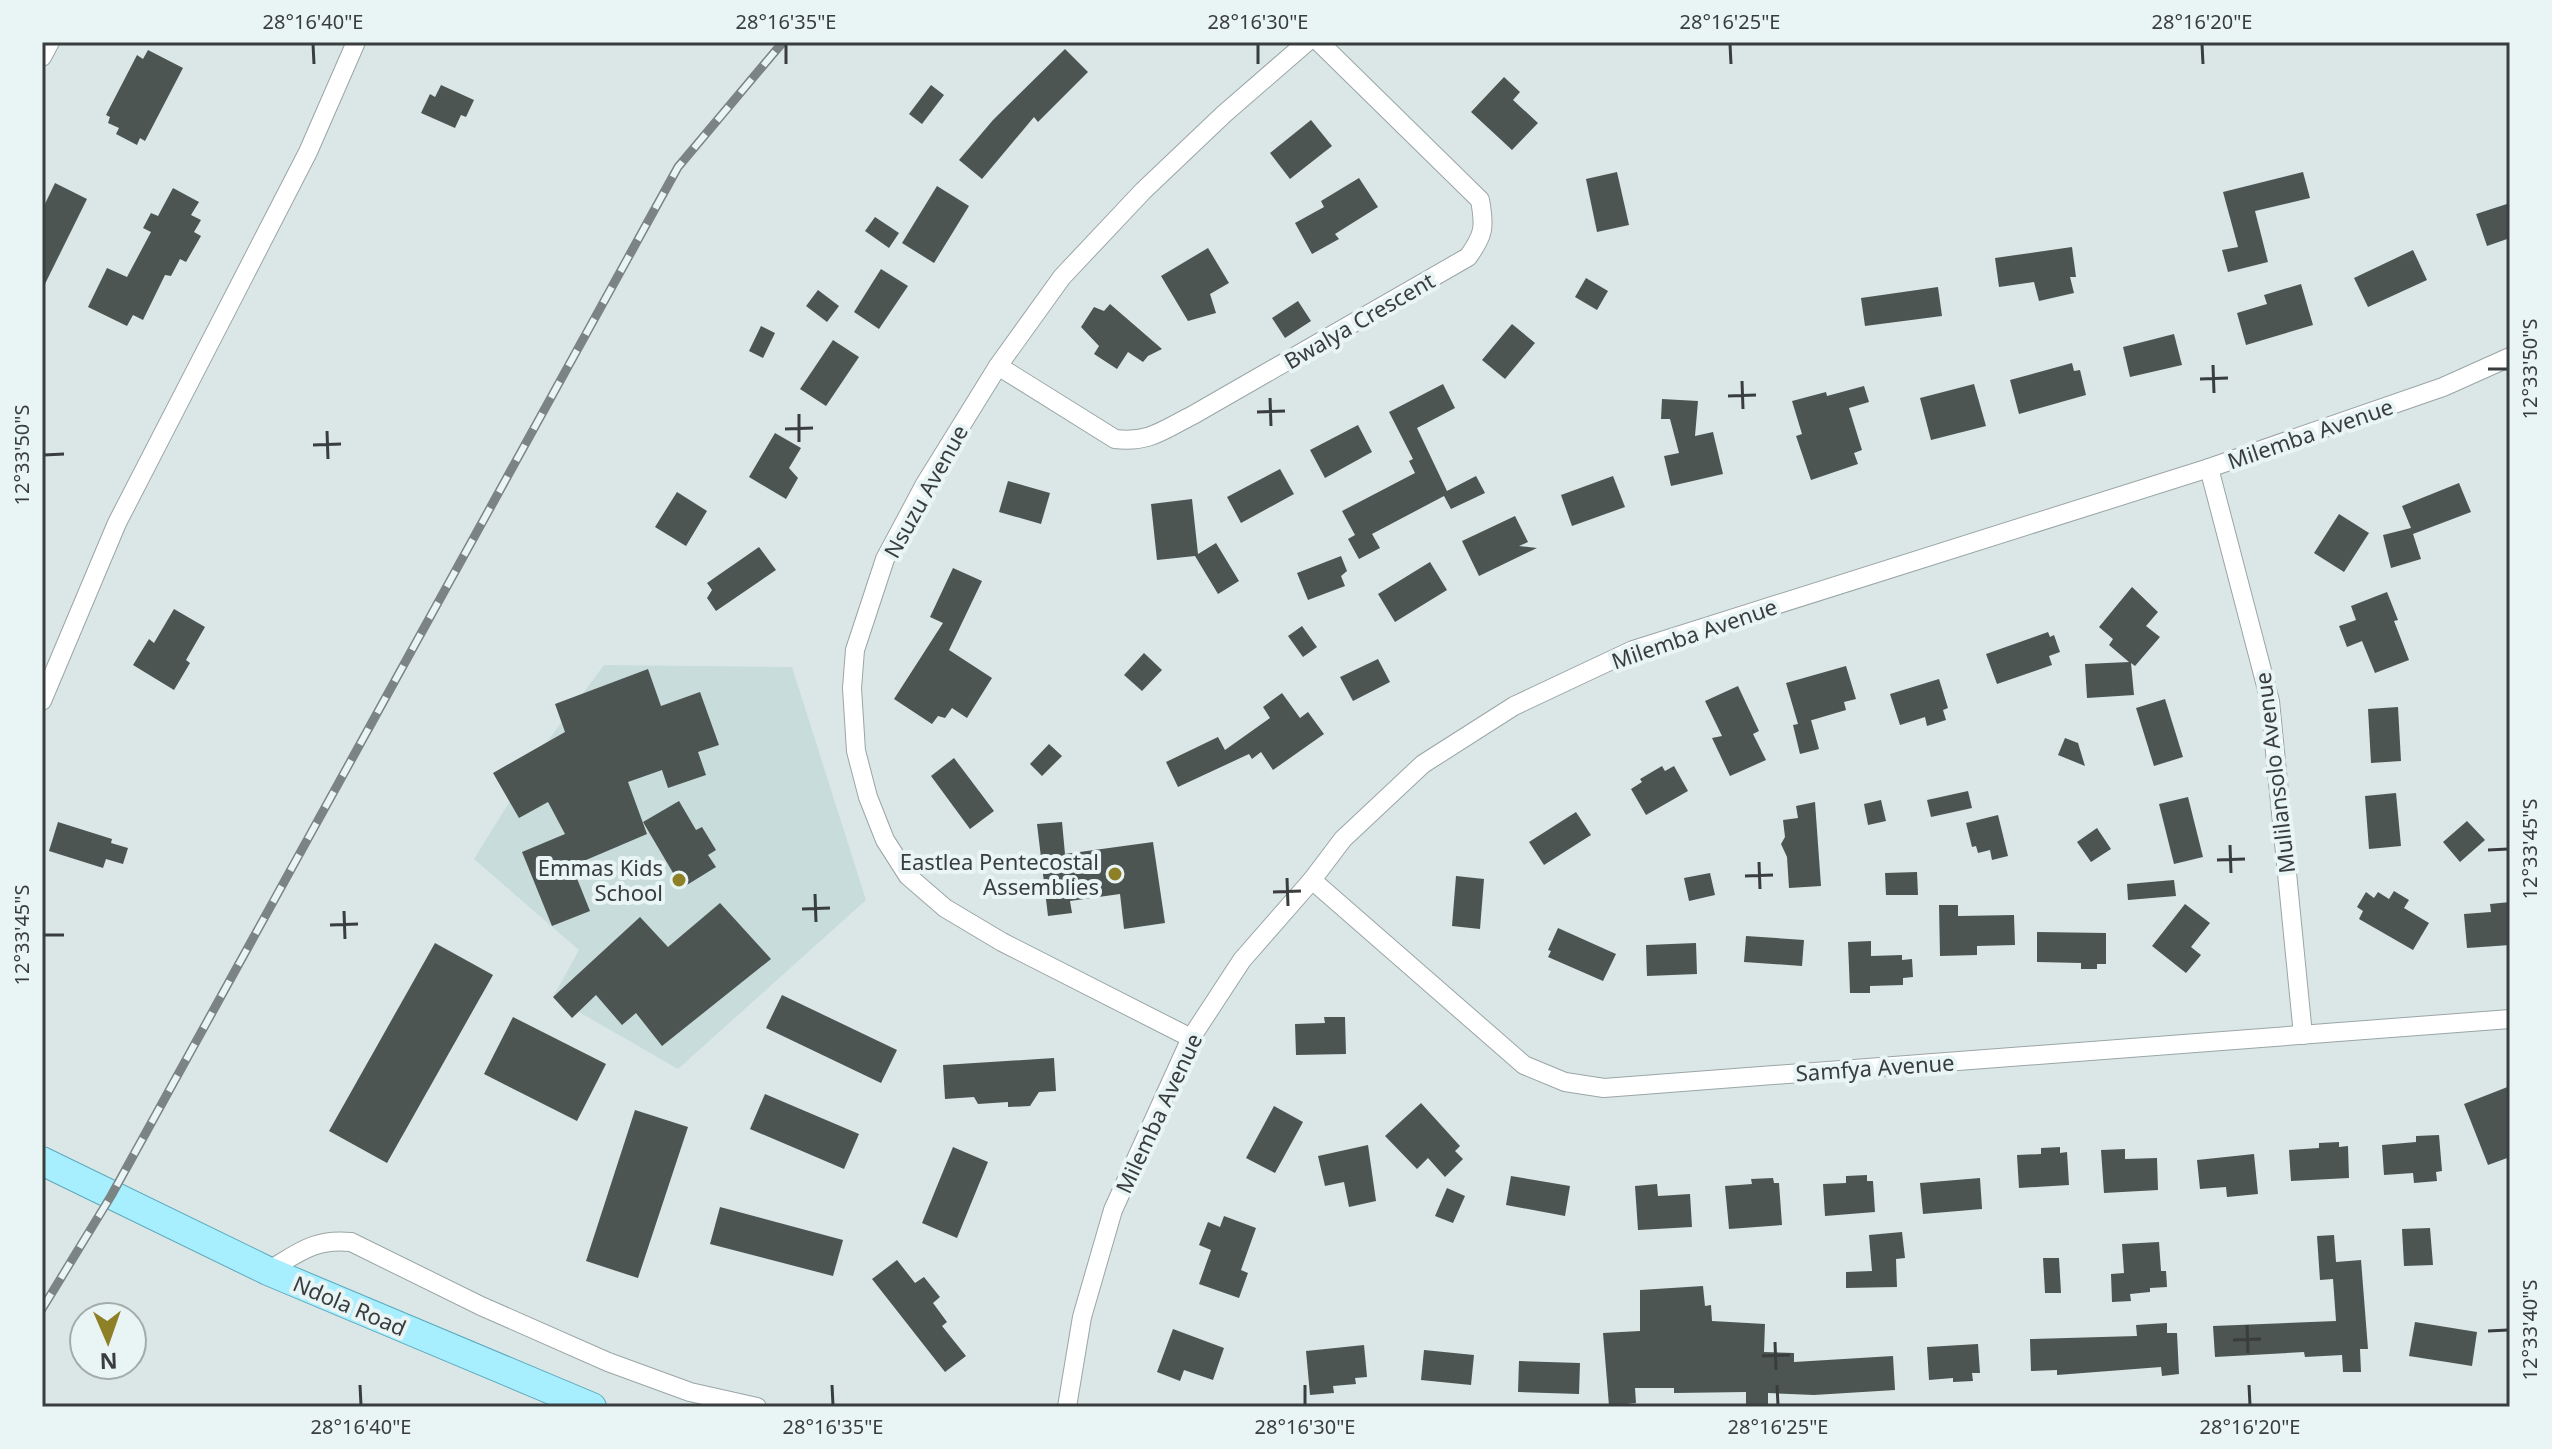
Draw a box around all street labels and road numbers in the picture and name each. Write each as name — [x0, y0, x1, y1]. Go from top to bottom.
street label: Bwalya Crescent — [1278, 265, 1440, 375]
street label: Milemba Avenue — [2223, 391, 2397, 475]
street label: Nsuzu Avenue — [876, 419, 974, 563]
street label: Milemba Avenue — [1607, 591, 1781, 675]
street label: Mulilansolo Avenue — [2247, 671, 2301, 875]
street label: Milemba Avenue — [1108, 1028, 1208, 1198]
street label: Samfya Avenue — [1795, 1046, 1955, 1088]
street label: Ndola Road — [289, 1268, 411, 1342]

